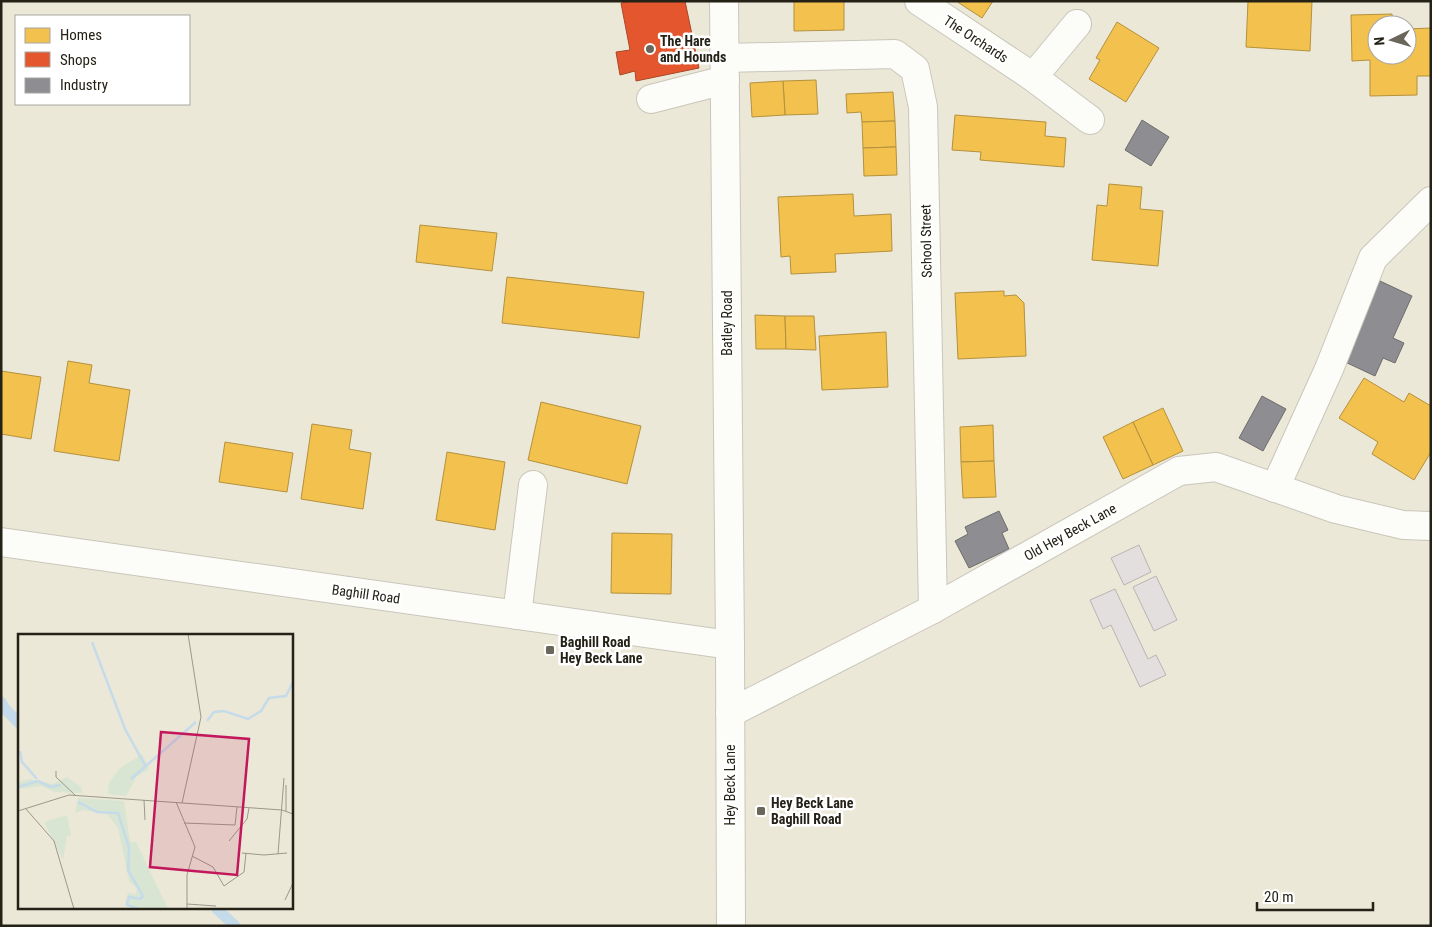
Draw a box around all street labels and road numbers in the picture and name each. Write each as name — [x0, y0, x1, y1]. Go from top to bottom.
street label: The Orchards — [941, 12, 1011, 66]
street label: School Street — [917, 204, 935, 278]
street label: Batley Road — [719, 290, 735, 356]
street label: Old Hey Beck Lane — [1021, 500, 1119, 564]
street label: Baghill Road — [331, 581, 401, 607]
street label: Hey Beck Lane — [722, 744, 738, 826]

